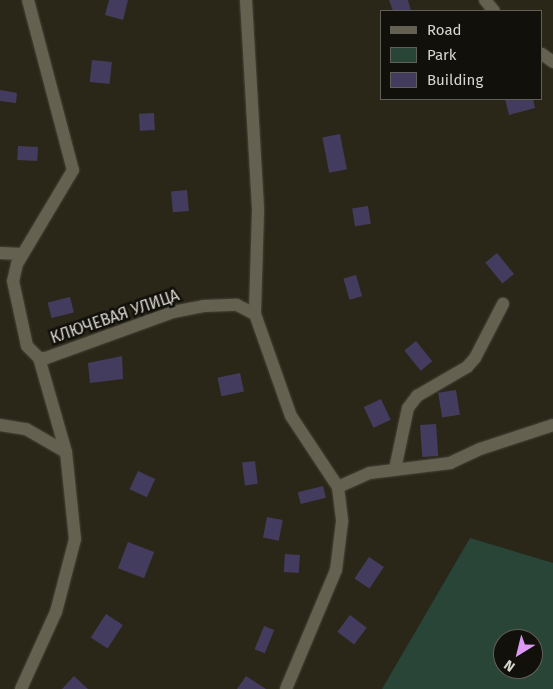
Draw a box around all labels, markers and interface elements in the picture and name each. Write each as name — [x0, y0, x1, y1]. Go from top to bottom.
legend — [380, 10, 543, 100]
text: Road — [427, 21, 462, 39]
text: Park — [427, 46, 457, 64]
text: Building — [427, 71, 483, 89]
street label: КЛЮЧЕВАЯ УЛИЦА — [48, 286, 182, 348]
north arrow — [493, 629, 543, 679]
text: N — [501, 656, 518, 675]

